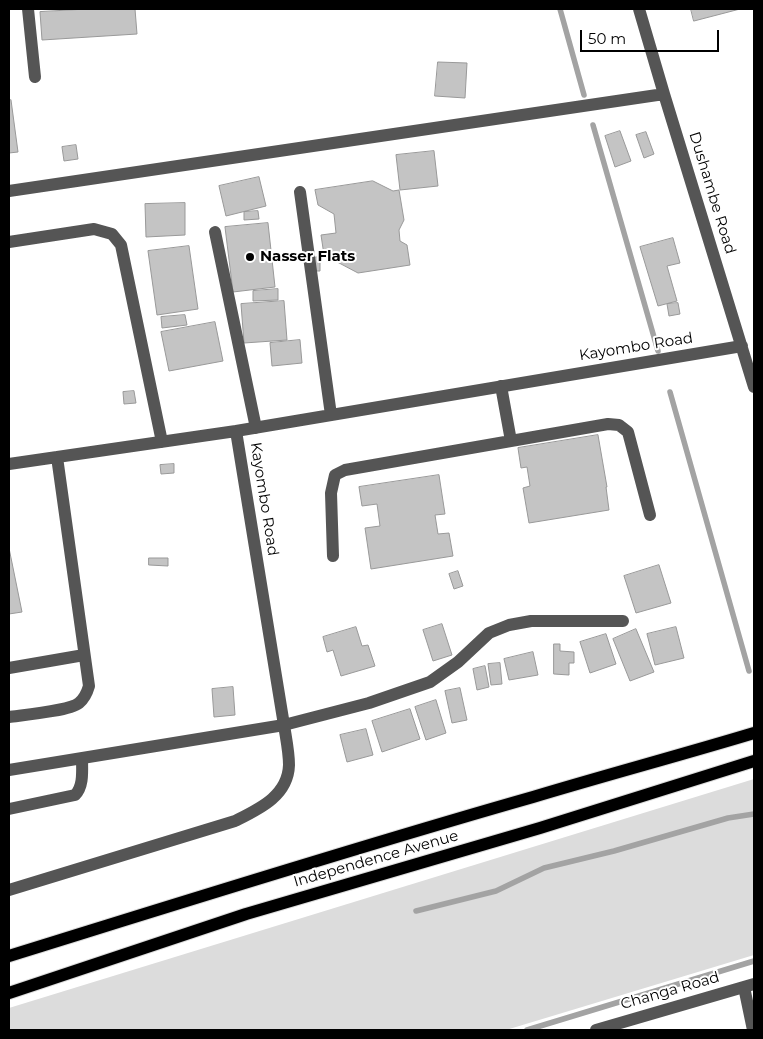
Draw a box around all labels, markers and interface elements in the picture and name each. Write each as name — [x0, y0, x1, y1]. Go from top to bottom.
scale bar — [583, 20, 722, 52]
text: 50 m — [588, 29, 626, 48]
street label: Dushambe Road — [685, 130, 739, 256]
place label: Nasser Flats — [260, 248, 355, 266]
marker: Nasser Flats — [244, 251, 256, 263]
street label: Kayombo Road — [578, 329, 694, 365]
street label: Kayombo Road — [246, 441, 282, 557]
street label: Independence Avenue — [292, 827, 460, 891]
street label: Changa Road — [618, 968, 722, 1014]

